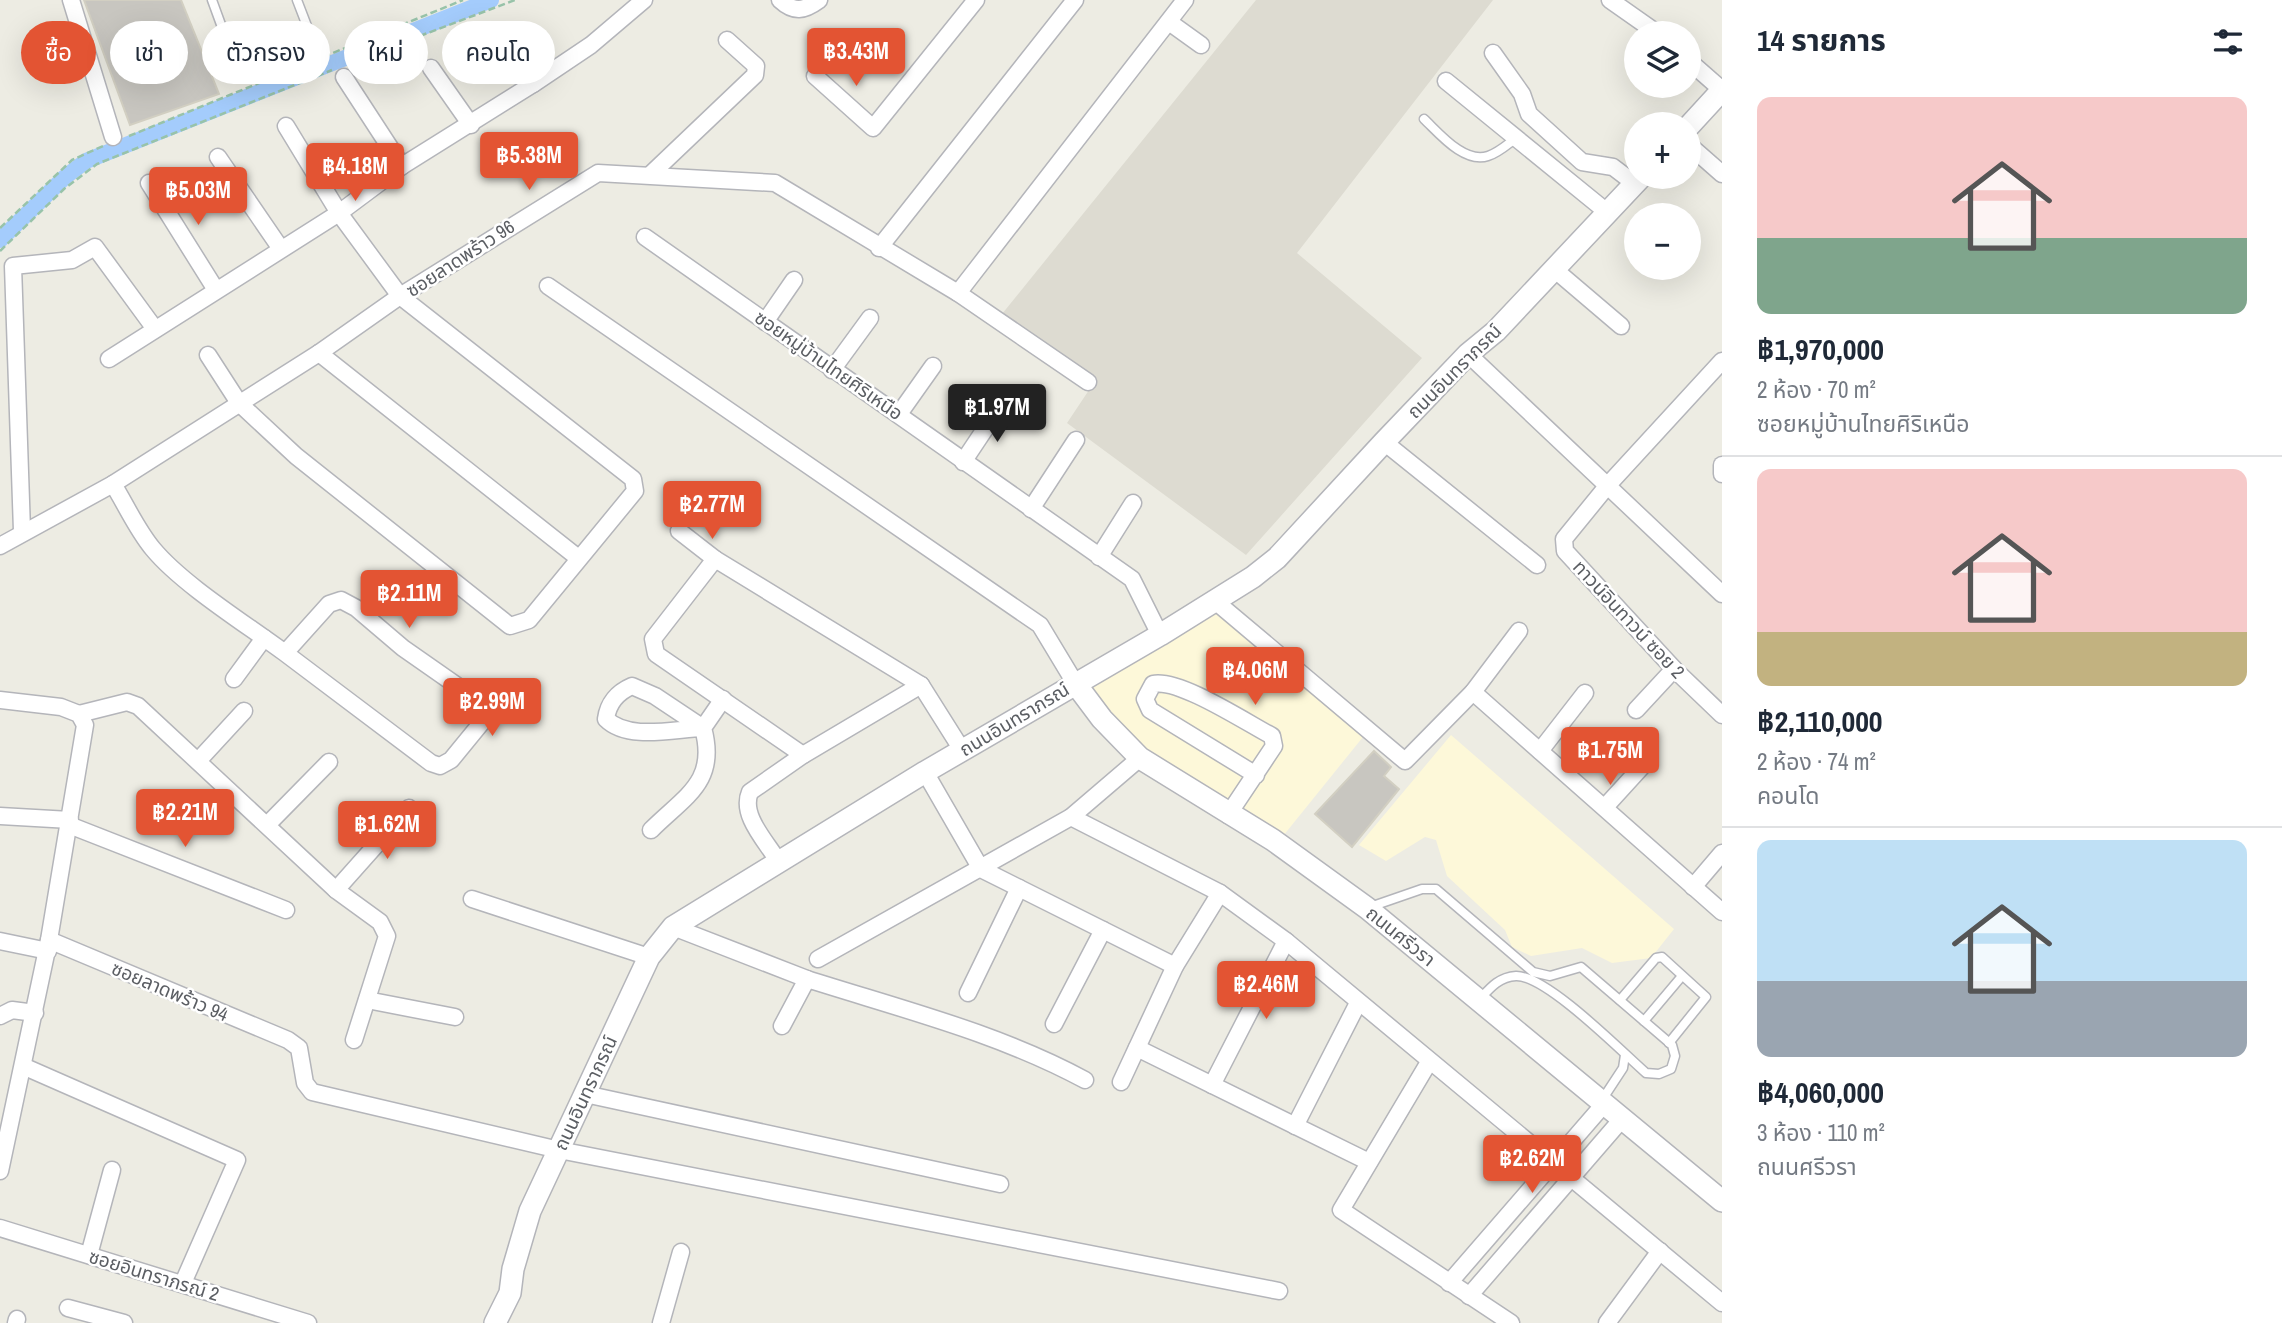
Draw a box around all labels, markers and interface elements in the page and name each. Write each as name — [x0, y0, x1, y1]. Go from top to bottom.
text: 14 รายการ — [1757, 20, 1886, 60]
chip: ซื้อ — [21, 21, 96, 84]
chip: เช่า — [110, 21, 188, 84]
chip: ตัวกรอง — [202, 21, 330, 84]
chip: ใหม่ — [344, 21, 428, 84]
chip: คอนโด — [442, 21, 555, 84]
map controls — [1624, 21, 1701, 280]
button: layers — [1624, 21, 1701, 98]
icon: filters — [2209, 23, 2247, 61]
pin: ฿3.43M — [799, 28, 913, 88]
text: ฿3.43M — [823, 35, 889, 66]
button: + — [1624, 112, 1701, 189]
pin: ฿5.38M — [472, 132, 586, 192]
text: ฿5.38M — [496, 139, 562, 170]
icon: home — [1939, 143, 2065, 269]
pin: ฿4.18M — [298, 144, 412, 203]
text: ฿4.18M — [322, 150, 388, 181]
pin: ฿5.03M — [141, 168, 255, 227]
text: ฿5.03M — [165, 174, 231, 205]
button: − — [1624, 203, 1701, 280]
street label: ซอยลาดพร้าว 96 — [401, 213, 519, 303]
street label: ซอยหมู่บ้านไทยศิริเหนือ — [750, 304, 908, 426]
street label: ถนนอินทราภรณ์ — [1401, 318, 1507, 424]
text: ฿1,970,000 — [1757, 329, 1884, 369]
text: 2 ห้อง · 70 m² — [1757, 374, 1876, 405]
pin: ฿1.97M — [940, 384, 1054, 444]
text: ฿1.97M — [964, 391, 1030, 422]
text: ซอยหมู่บ้านไทยศิริเหนือ — [1757, 408, 1970, 439]
pin: ฿2.77M — [655, 482, 769, 541]
text: ฿2.77M — [679, 488, 745, 519]
icon: home — [1939, 515, 2065, 641]
street label: ทาวน์อินทาวน์ ซอย 2 — [1567, 554, 1691, 684]
pin: ฿2.11M — [352, 570, 466, 630]
text: ฿2.11M — [377, 577, 441, 608]
pin: ฿4.06M — [1198, 648, 1312, 707]
text: ฿4.06M — [1222, 654, 1288, 685]
street label: ถนนอินทราภรณ์ — [954, 676, 1074, 762]
pin: ฿2.99M — [435, 678, 549, 738]
text: ฿2.99M — [459, 685, 525, 716]
text: ฿2,110,000 — [1757, 701, 1883, 741]
pin: ฿1.75M — [1553, 728, 1667, 787]
text: ฿1.75M — [1577, 734, 1643, 765]
text: 2 ห้อง · 74 m² — [1757, 746, 1876, 777]
text: คอนโด — [1757, 780, 1819, 811]
pin: ฿2.21M — [128, 790, 242, 849]
text: ฿2.21M — [152, 796, 218, 827]
pin: ฿1.62M — [330, 802, 444, 861]
text: ฿1.62M — [354, 808, 420, 839]
icon: home — [1939, 886, 2065, 1012]
street label: ถนนศรีวรา — [1361, 900, 1441, 972]
street label: ซอยลาดพร้าว 94 — [108, 955, 233, 1027]
pin: ฿2.46M — [1209, 962, 1323, 1021]
text: ฿2.46M — [1233, 968, 1299, 999]
street label: ถนนอินทราภรณ์ — [547, 1031, 623, 1155]
text: ฿4,060,000 — [1757, 1072, 1884, 1112]
text: 3 ห้อง · 110 m² — [1757, 1117, 1885, 1148]
pin: ฿2.62M — [1475, 1136, 1589, 1195]
text: ฿2.62M — [1499, 1142, 1565, 1173]
text: ถนนศรีวรา — [1757, 1151, 1857, 1182]
street label: ซอยอินทราภรณ์ 2 — [86, 1243, 222, 1307]

